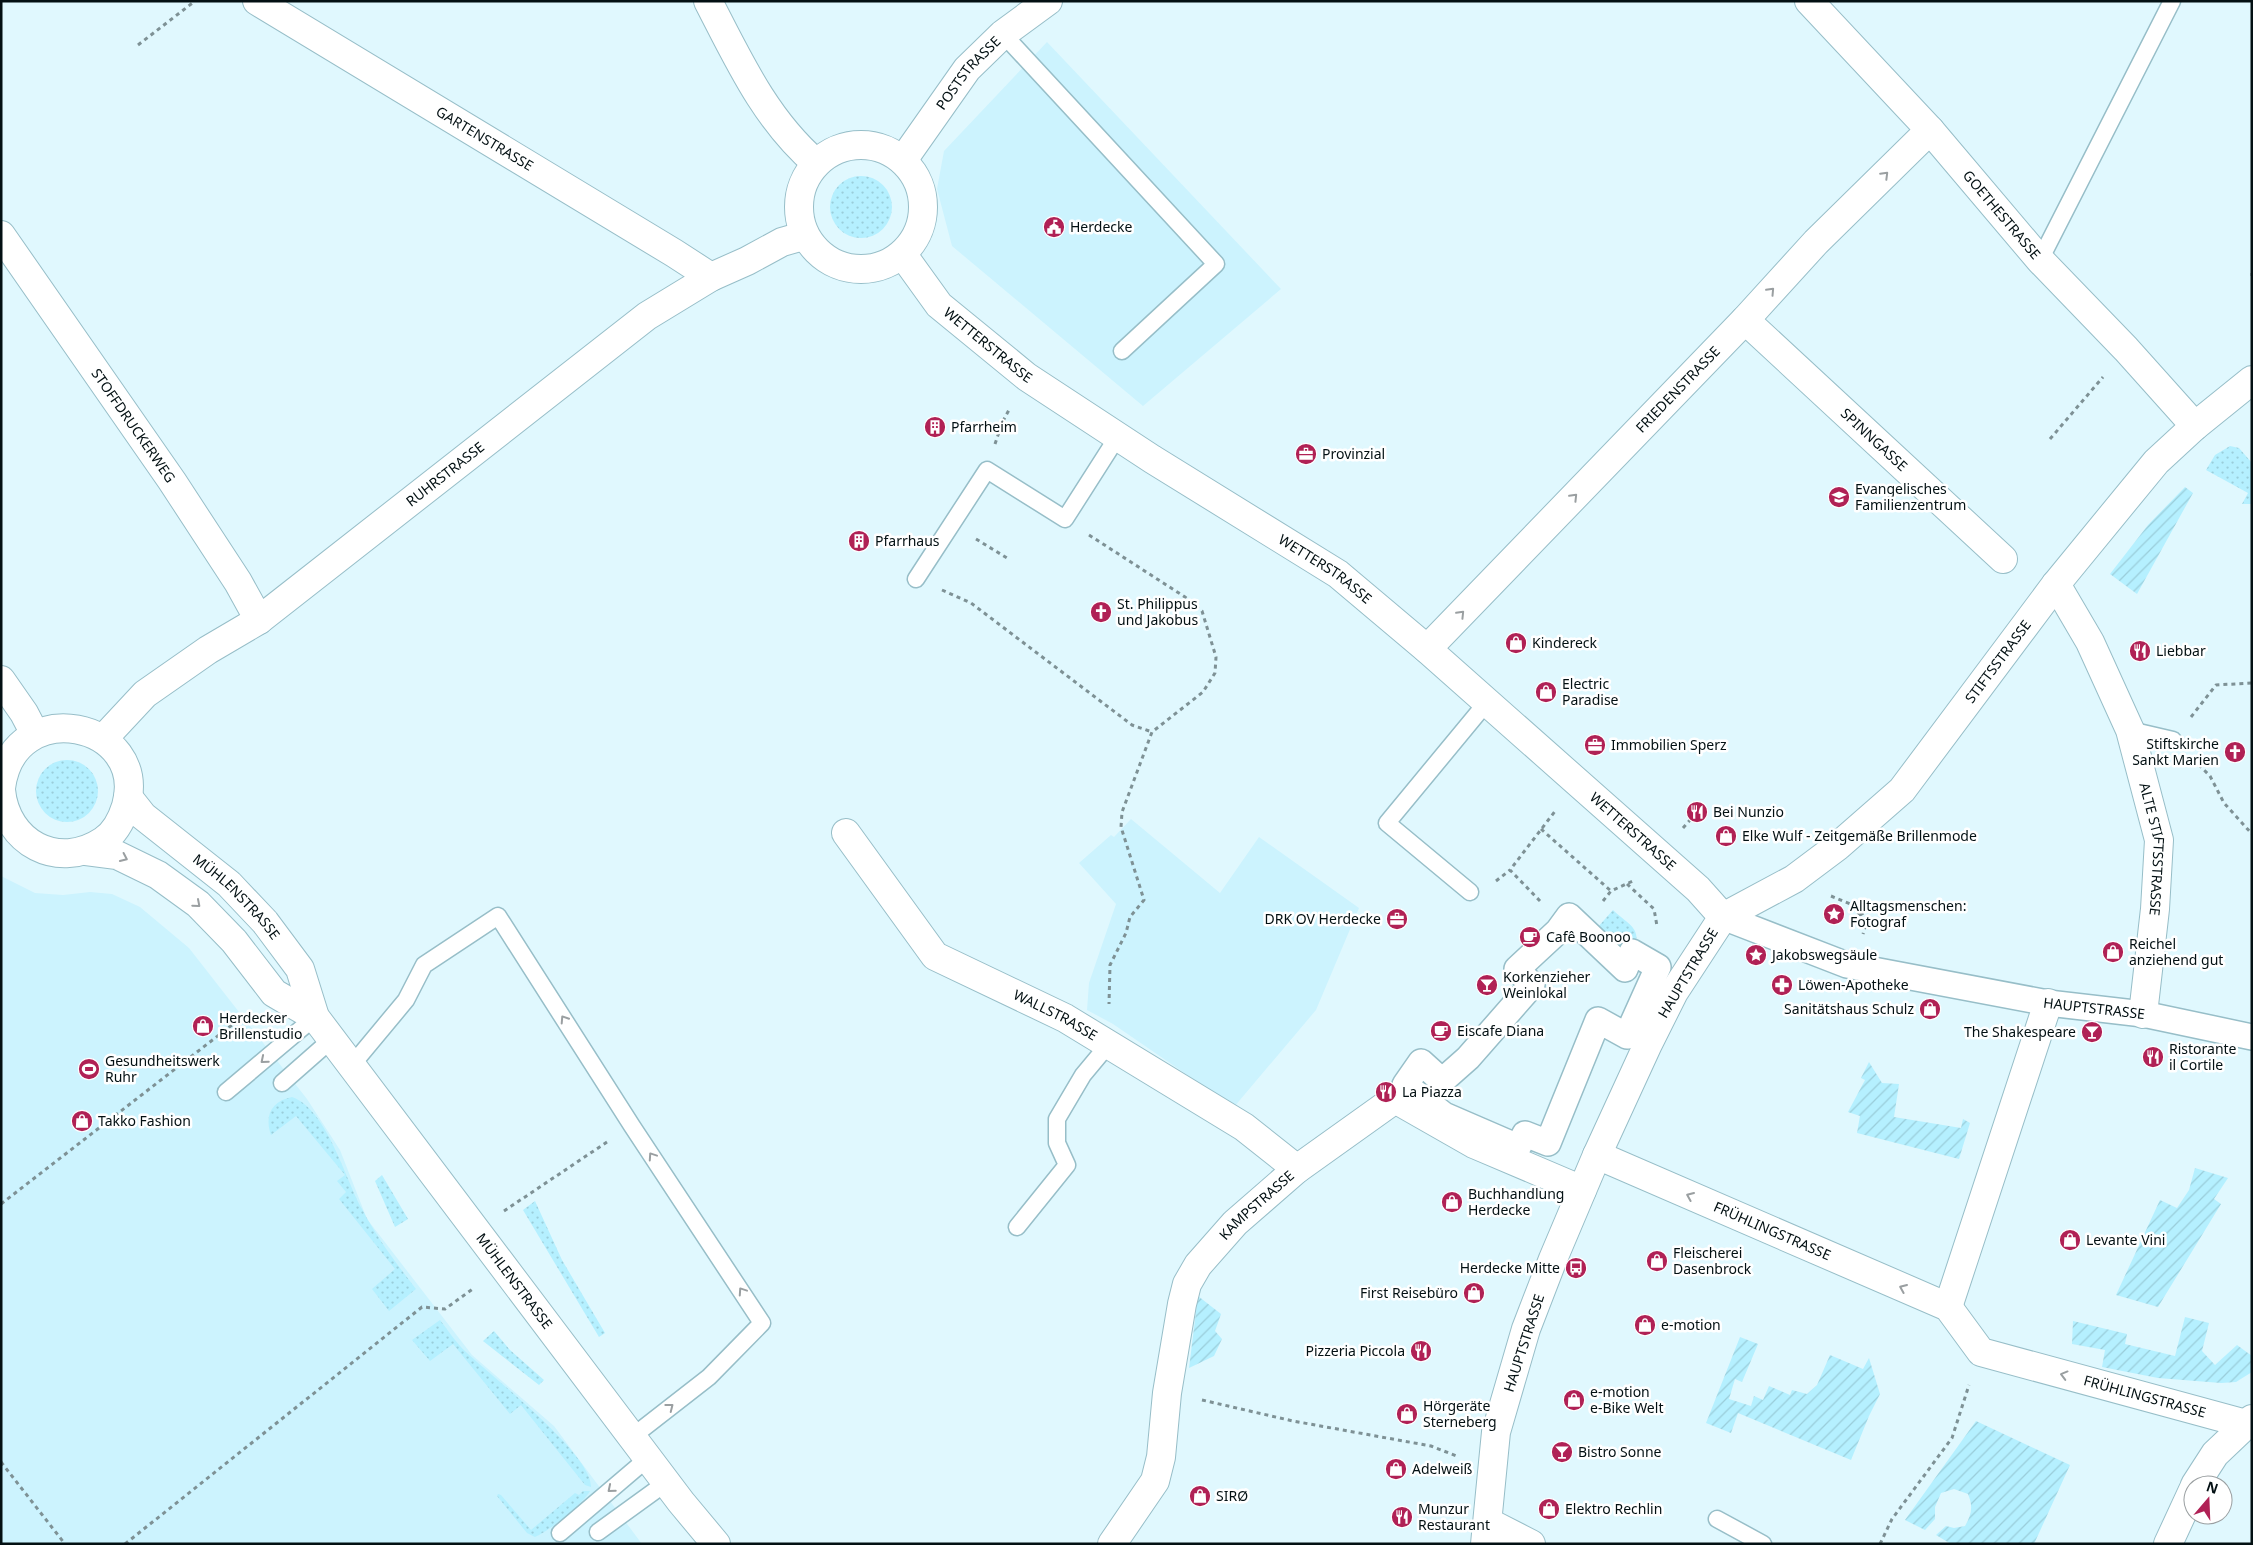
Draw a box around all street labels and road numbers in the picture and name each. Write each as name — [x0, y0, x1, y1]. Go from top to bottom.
street label: POSTSTRASSE — [931, 32, 1004, 113]
street label: GARTENSTRASSE — [433, 101, 537, 175]
street label: GOETHESTRASSE — [1959, 166, 2045, 263]
street label: WETTERSTRASSE — [940, 303, 1036, 387]
street label: FRIEDENSTRASSE — [1631, 342, 1724, 437]
street label: STOFFDRUCKERWEG — [88, 364, 180, 486]
street label: SPINNGASSE — [1837, 404, 1912, 475]
street label: RUHRSTRASSE — [402, 437, 488, 510]
street label: WETTERSTRASSE — [1275, 530, 1376, 607]
street label: STIFTSSTRASSE — [1960, 616, 2035, 707]
street label: ALTE STIFTSSTRASSE — [2135, 780, 2169, 917]
street label: WETTERSTRASSE — [1586, 788, 1681, 874]
street label: MÜHLENSTRASSE — [189, 849, 285, 943]
street label: HAUPTSTRASSE — [1653, 924, 1722, 1021]
street label: WALLSTRASSE — [1011, 985, 1101, 1045]
street label: HAUPTSTRASSE — [2042, 993, 2146, 1023]
street label: KAMPSTRASSE — [1214, 1166, 1298, 1244]
street label: FRÜHLINGSTRASSE — [1711, 1197, 1834, 1264]
street label: MÜHLENSTRASSE — [472, 1229, 557, 1333]
street label: HAUPTSTRASSE — [1499, 1291, 1548, 1394]
street label: FRÜHLINGSTRASSE — [2082, 1370, 2208, 1422]

